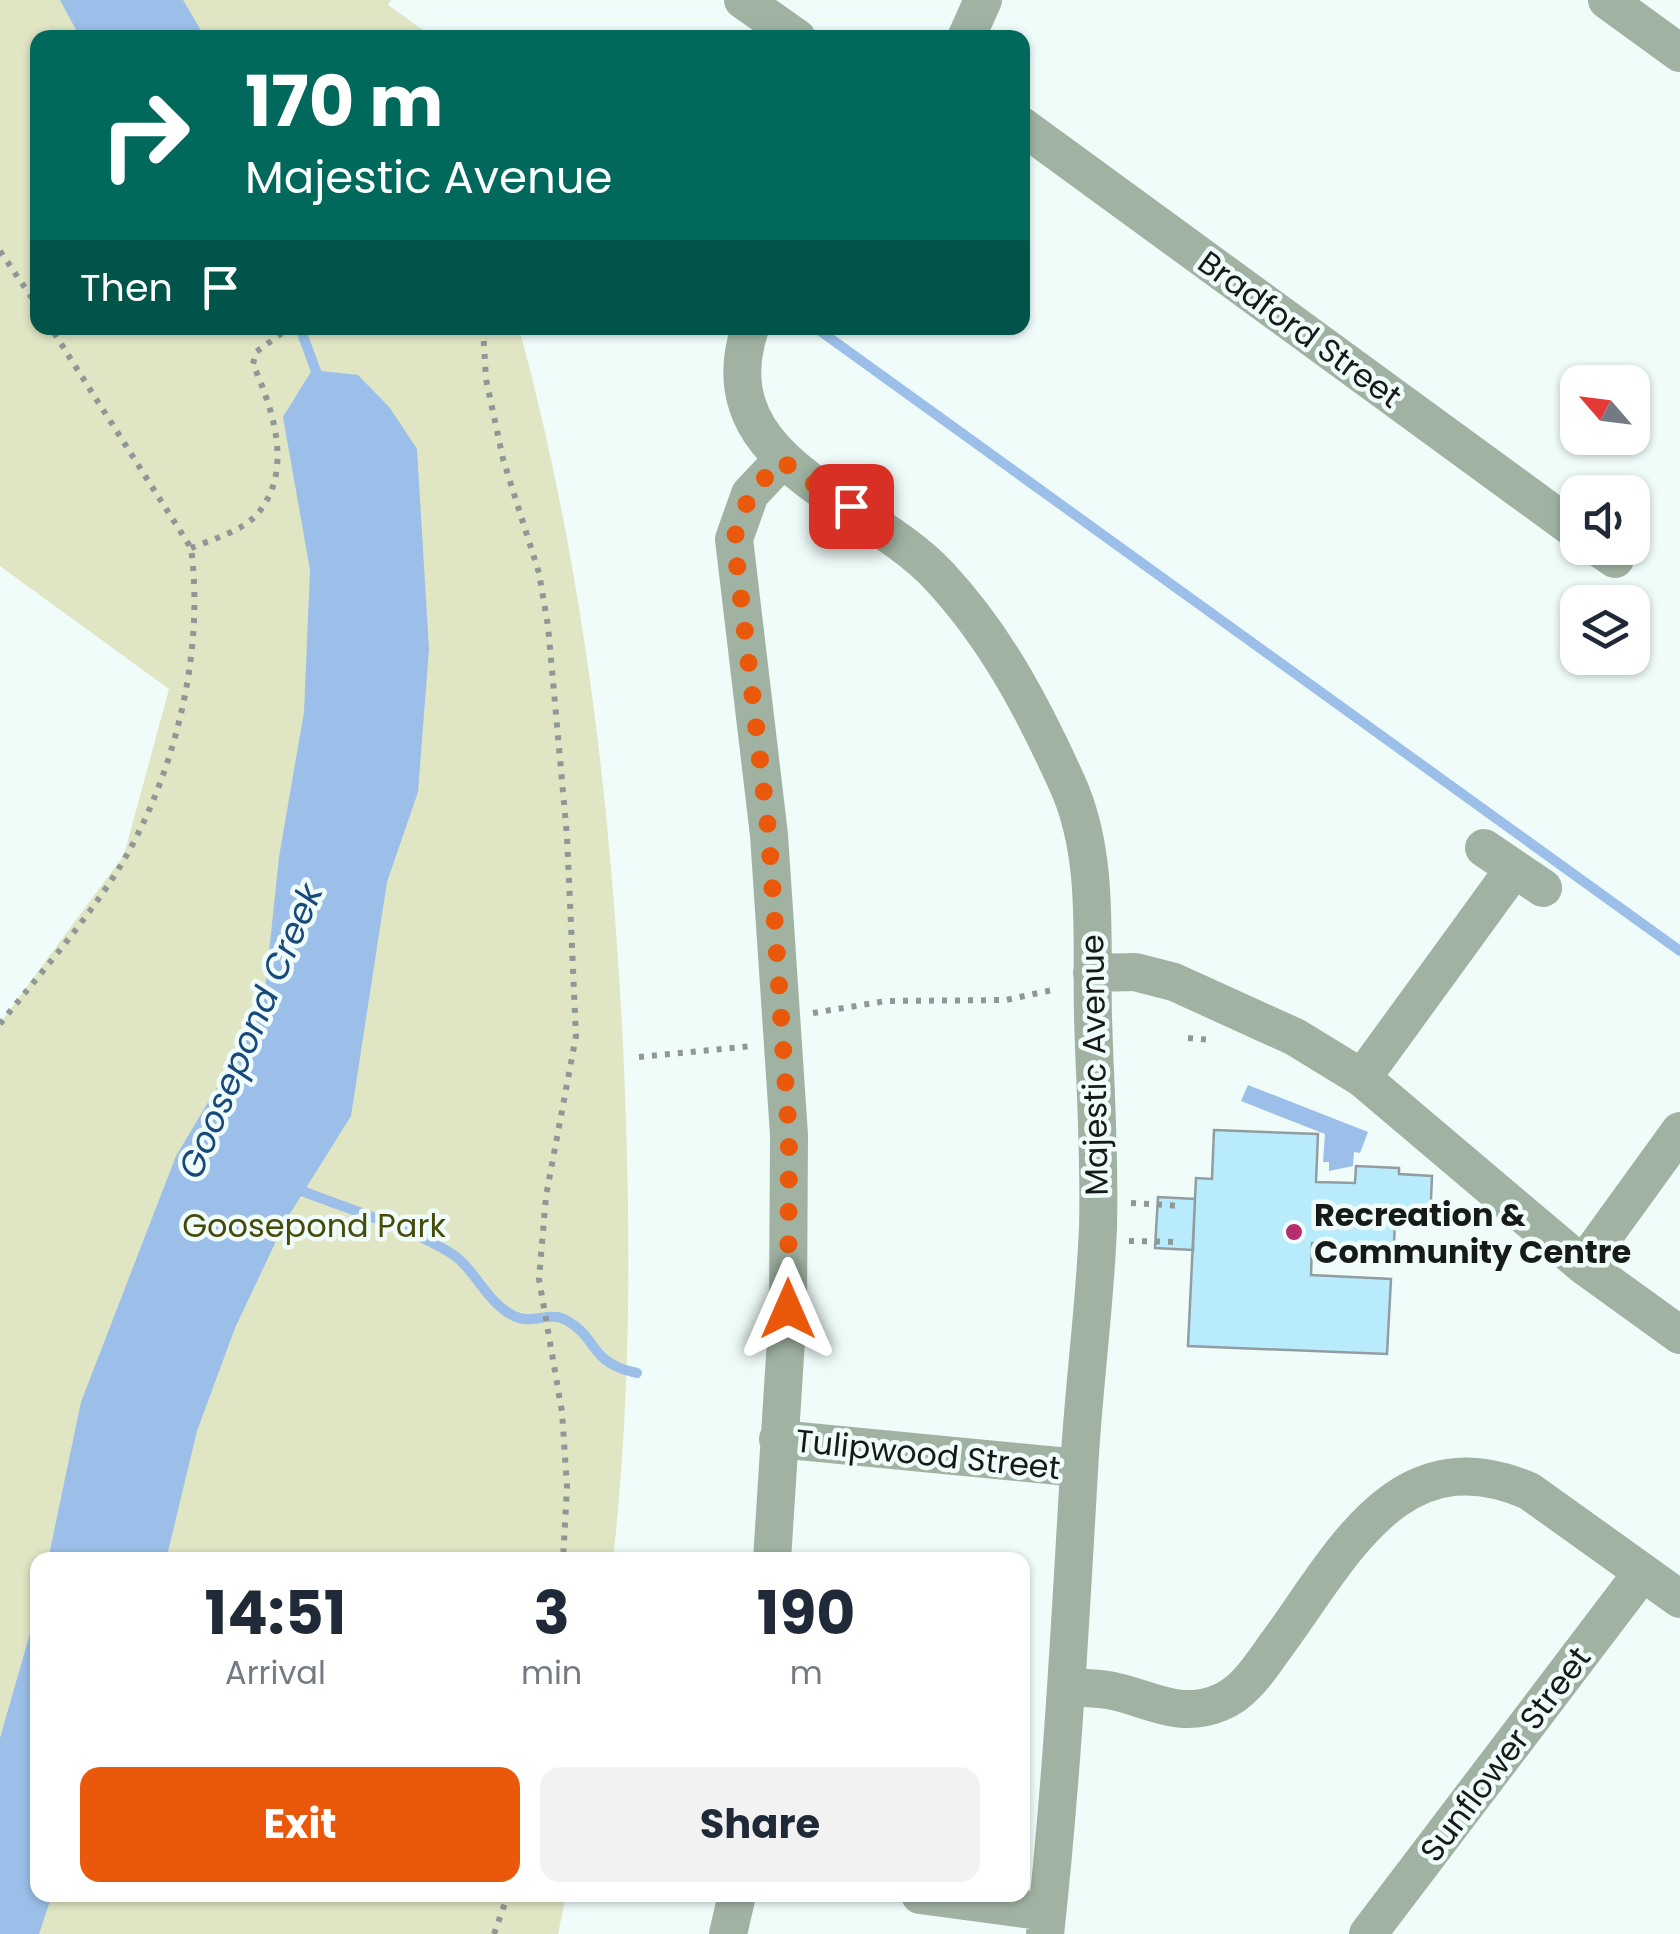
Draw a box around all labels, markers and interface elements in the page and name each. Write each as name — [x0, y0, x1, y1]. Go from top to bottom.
text: 170 m — [245, 52, 443, 151]
icon: right — [80, 70, 210, 200]
text: Majestic Avenue — [245, 146, 612, 209]
street label: Bradford Street — [1189, 240, 1411, 418]
icon: arrive — [193, 260, 248, 315]
text: Then — [80, 261, 173, 314]
north arrow — [1560, 365, 1650, 455]
map controls — [1560, 365, 1650, 675]
pin — [809, 464, 894, 549]
button: sound — [1560, 475, 1650, 565]
icon: arrive — [824, 479, 879, 534]
button: layers — [1560, 585, 1650, 675]
water label: Goosepond Creek — [166, 874, 335, 1186]
street label: Majestic Avenue — [1069, 934, 1119, 1196]
place label: Recreation & Community Centre — [1314, 1192, 1631, 1274]
park label: Goosepond Park — [182, 1203, 446, 1248]
marker: Recreation & Community Centre — [1283, 1221, 1305, 1243]
position arrow — [736, 1257, 840, 1361]
street label: Tulipwood Street — [793, 1418, 1063, 1490]
text: 14:51 — [205, 1571, 346, 1655]
text: 3 — [533, 1571, 570, 1655]
text: 190 — [757, 1571, 855, 1655]
street label: Sunflower Street — [1409, 1637, 1601, 1871]
text: Arrival — [225, 1650, 326, 1695]
text: min — [521, 1650, 582, 1695]
text: m — [790, 1650, 823, 1695]
button: Exit — [80, 1767, 520, 1882]
button: Share — [540, 1767, 980, 1882]

